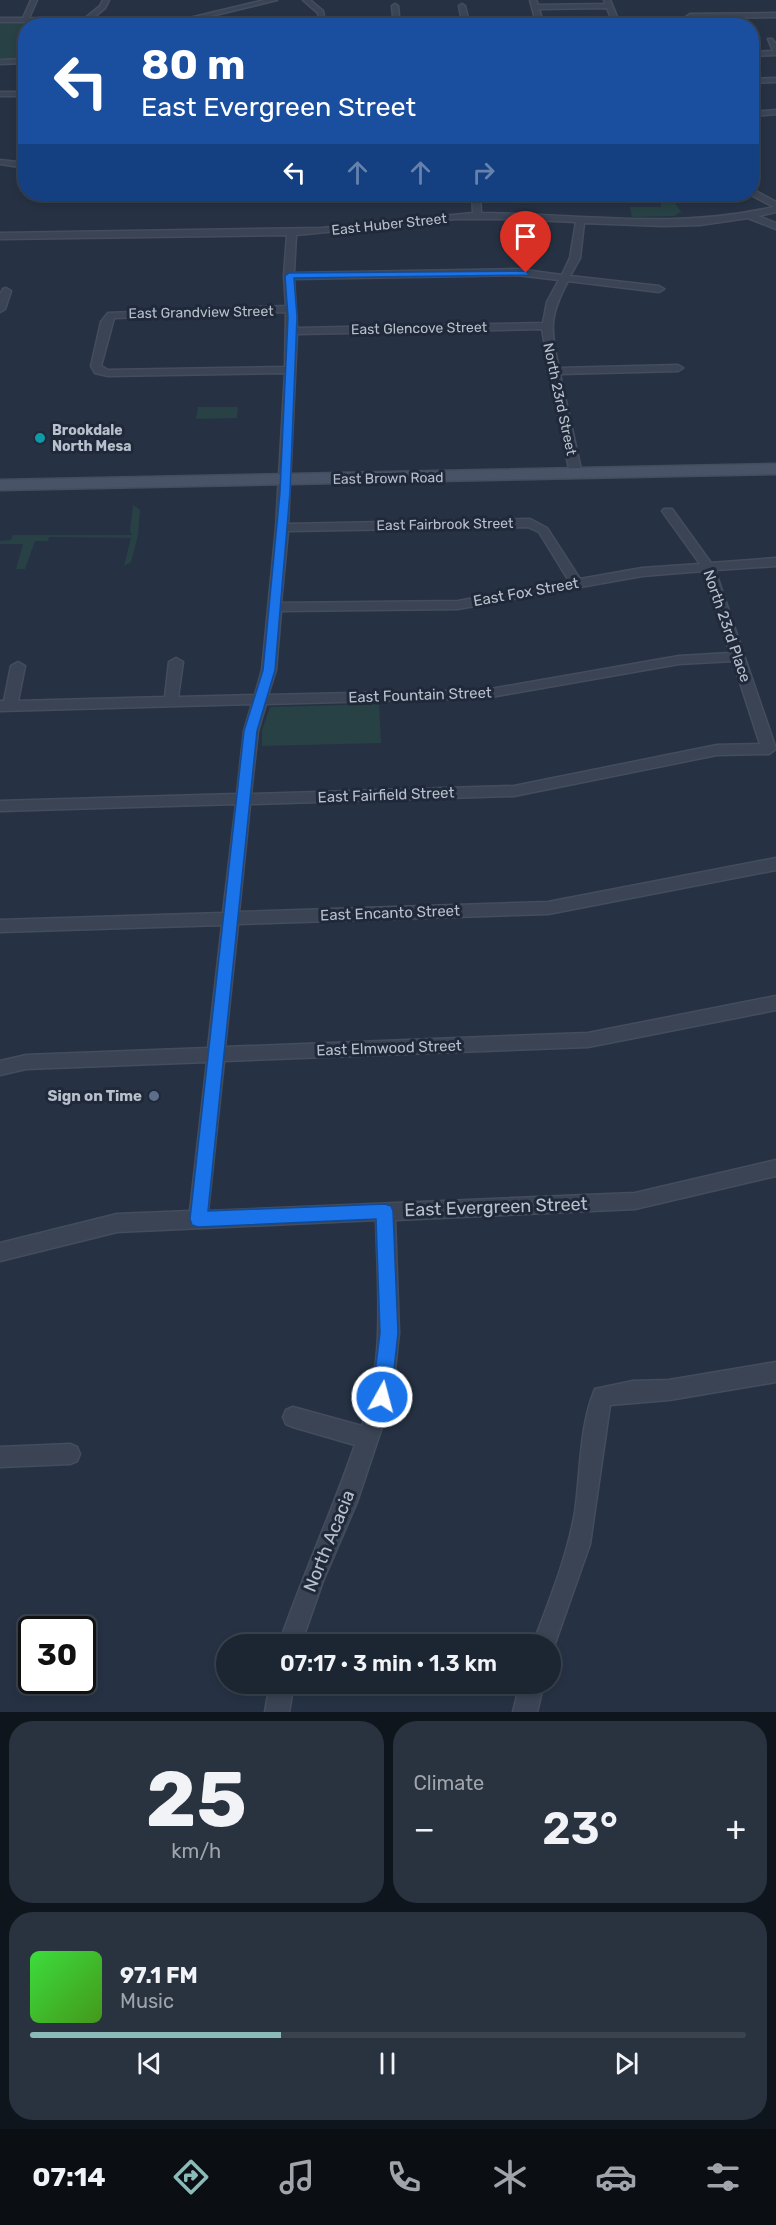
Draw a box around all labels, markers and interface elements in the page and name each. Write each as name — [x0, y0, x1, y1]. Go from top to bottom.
text: 80 m — [141, 40, 245, 90]
icon: left — [42, 42, 120, 120]
text: East Evergreen Street — [141, 91, 416, 123]
icon: left — [278, 156, 311, 189]
icon: ahead — [341, 156, 374, 189]
icon: ahead — [404, 156, 437, 189]
icon: right — [467, 156, 500, 189]
street label: East Huber Street — [331, 210, 448, 239]
pin — [500, 211, 551, 273]
icon: arrive — [509, 220, 542, 253]
street label: East Grandview Street — [128, 303, 274, 322]
street label: East Glencove Street — [351, 319, 488, 338]
street label: North 23rd Street — [539, 341, 580, 457]
place label: Brookdale North Mesa — [52, 422, 132, 455]
marker: Brookdale North Mesa — [33, 431, 47, 445]
street label: East Brown Road — [332, 469, 444, 488]
street label: East Fairbrook Street — [376, 515, 514, 534]
street label: North 23rd Place — [699, 567, 755, 685]
street label: East Fox Street — [472, 574, 580, 610]
street label: East Fountain Street — [348, 683, 492, 707]
street label: East Fairfield Street — [317, 784, 455, 806]
street label: East Encanto Street — [320, 902, 460, 924]
street label: East Elmwood Street — [316, 1036, 462, 1060]
place label: Sign on Time — [48, 1087, 142, 1105]
marker: Sign on Time — [147, 1089, 161, 1103]
street label: East Evergreen Street — [404, 1193, 588, 1221]
position arrow — [350, 1365, 414, 1429]
street label: North Acacia — [299, 1487, 359, 1595]
speed limit sign: 30 — [18, 1616, 96, 1694]
text: 07:17 · 3 min · 1.3 km — [280, 1650, 497, 1677]
text: 25 — [146, 1753, 247, 1846]
text: Climate — [414, 1771, 484, 1795]
text: 23° — [542, 1802, 618, 1855]
text: − — [414, 1809, 435, 1848]
text: + — [725, 1809, 746, 1848]
text: km/h — [171, 1839, 221, 1863]
text: 97.1 FM — [120, 1962, 198, 1989]
text: Music — [120, 1989, 174, 2013]
icon: previous — [133, 2047, 166, 2080]
icon: pause — [371, 2047, 404, 2080]
icon: next — [610, 2047, 643, 2080]
icon: directions — [170, 2156, 212, 2198]
icon: music — [276, 2156, 318, 2198]
icon: phone — [383, 2156, 425, 2198]
icon: climate — [489, 2156, 531, 2198]
icon: car — [595, 2156, 637, 2198]
icon: filters — [702, 2156, 744, 2198]
text: 07:14 — [32, 2161, 106, 2193]

